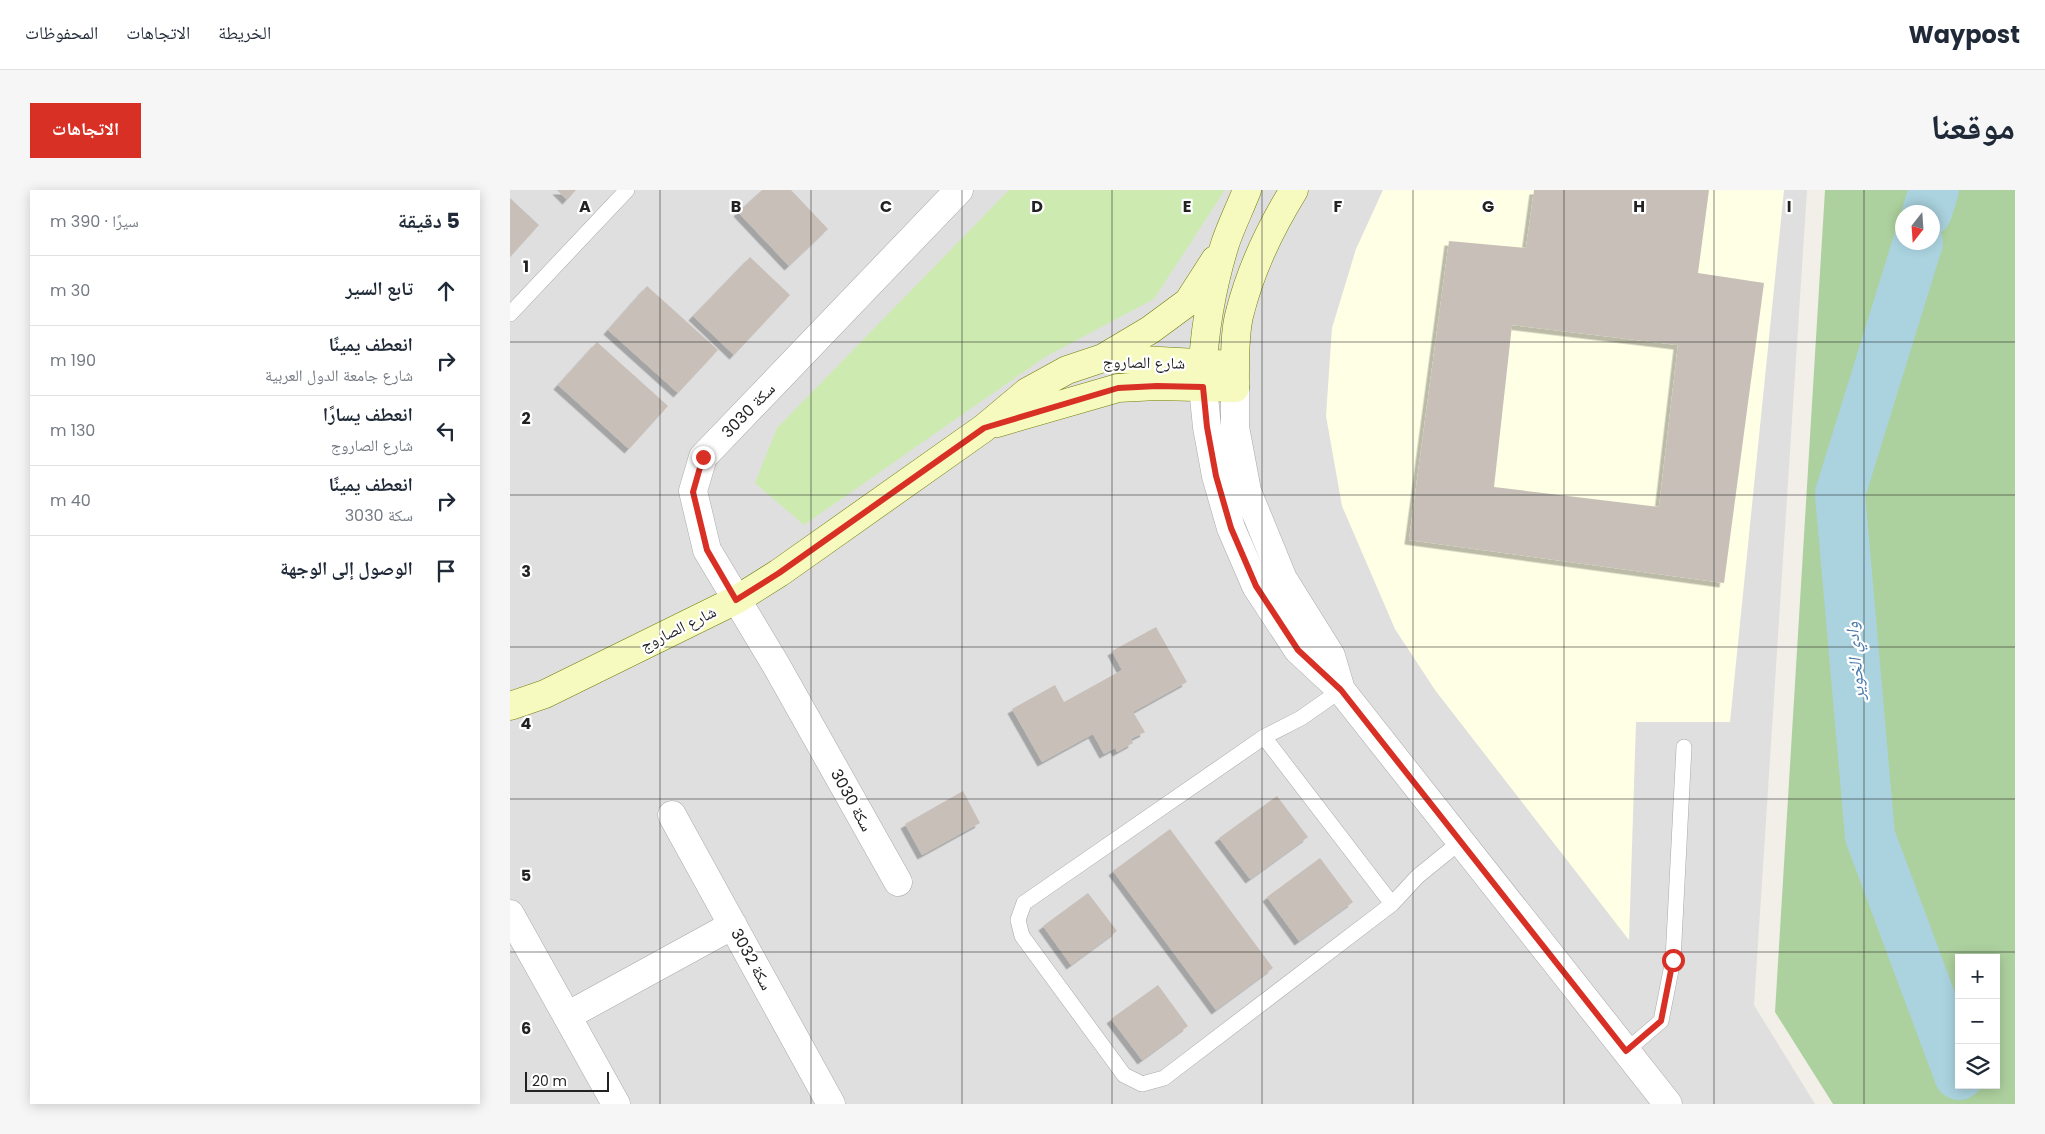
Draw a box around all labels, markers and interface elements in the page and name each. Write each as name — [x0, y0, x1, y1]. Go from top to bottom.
text: Waypost — [1909, 18, 2020, 51]
text: المحفوظات — [25, 20, 98, 45]
text: الاتجاهات — [126, 20, 190, 45]
text: الخريطة — [218, 20, 271, 45]
text: موقعنا — [1930, 102, 2015, 151]
button: الاتجاهات — [30, 103, 141, 158]
text: A — [579, 195, 591, 218]
text: B — [731, 195, 741, 218]
text: C — [880, 195, 892, 218]
text: D — [1031, 195, 1043, 218]
text: E — [1183, 195, 1191, 218]
text: F — [1334, 195, 1343, 218]
text: G — [1482, 195, 1494, 218]
text: H — [1633, 195, 1645, 218]
text: I — [1787, 195, 1791, 218]
north arrow — [1895, 205, 1940, 250]
text: 5 دقيقة — [398, 206, 460, 235]
text: سيرًا · 390 m — [50, 210, 139, 233]
text: 1 — [523, 255, 529, 278]
text: تابع السير — [346, 275, 413, 302]
icon: ahead — [432, 277, 460, 305]
text: 30 m — [50, 279, 90, 302]
text: انعطف يمينًا — [328, 331, 413, 358]
icon: right — [432, 347, 460, 375]
text: 190 m — [50, 349, 96, 372]
street label: شارع الصاروج — [1103, 350, 1185, 375]
text: شارع جامعة الدول العربية — [265, 364, 413, 387]
street label: سكة 3030 — [716, 378, 780, 443]
text: انعطف يسارًا — [323, 401, 413, 428]
text: 2 — [521, 407, 531, 430]
icon: left — [432, 417, 460, 445]
text: 130 m — [50, 419, 95, 442]
text: شارع الصاروج — [331, 434, 413, 457]
route end — [692, 446, 715, 469]
text: انعطف يمينًا — [328, 471, 413, 498]
icon: right — [432, 487, 460, 515]
text: 40 m — [50, 489, 91, 512]
text: سكة 3030 — [345, 504, 413, 527]
text: الوصول إلى الوجهة — [280, 555, 413, 582]
icon: arrive — [432, 557, 460, 585]
text: 3 — [521, 560, 531, 583]
street label: شارع الصاروج — [636, 600, 720, 657]
water label: وادي الخوير — [1839, 620, 1873, 703]
text: 4 — [521, 712, 532, 735]
street label: سكة 3030 — [825, 765, 878, 836]
text: 5 — [521, 864, 531, 887]
street label: سكة 3032 — [725, 924, 778, 994]
route start — [1662, 949, 1685, 972]
map controls — [1955, 954, 2000, 1089]
button: + — [1955, 954, 2000, 999]
button: − — [1955, 999, 2000, 1044]
text: 6 — [521, 1017, 531, 1040]
button: layers — [1955, 1044, 2000, 1089]
scale bar — [525, 1069, 609, 1092]
text: 20 m — [532, 1071, 567, 1091]

